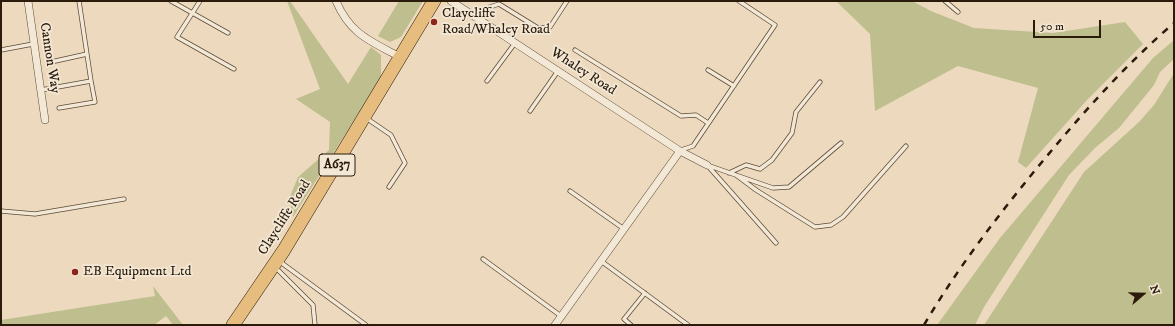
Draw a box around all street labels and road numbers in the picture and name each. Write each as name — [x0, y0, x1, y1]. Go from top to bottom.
street label: Cannon Way — [35, 21, 63, 95]
street label: Whaley Road — [547, 45, 619, 99]
road number: A637 — [319, 154, 355, 176]
street label: Claycliffe Road — [255, 177, 315, 259]

